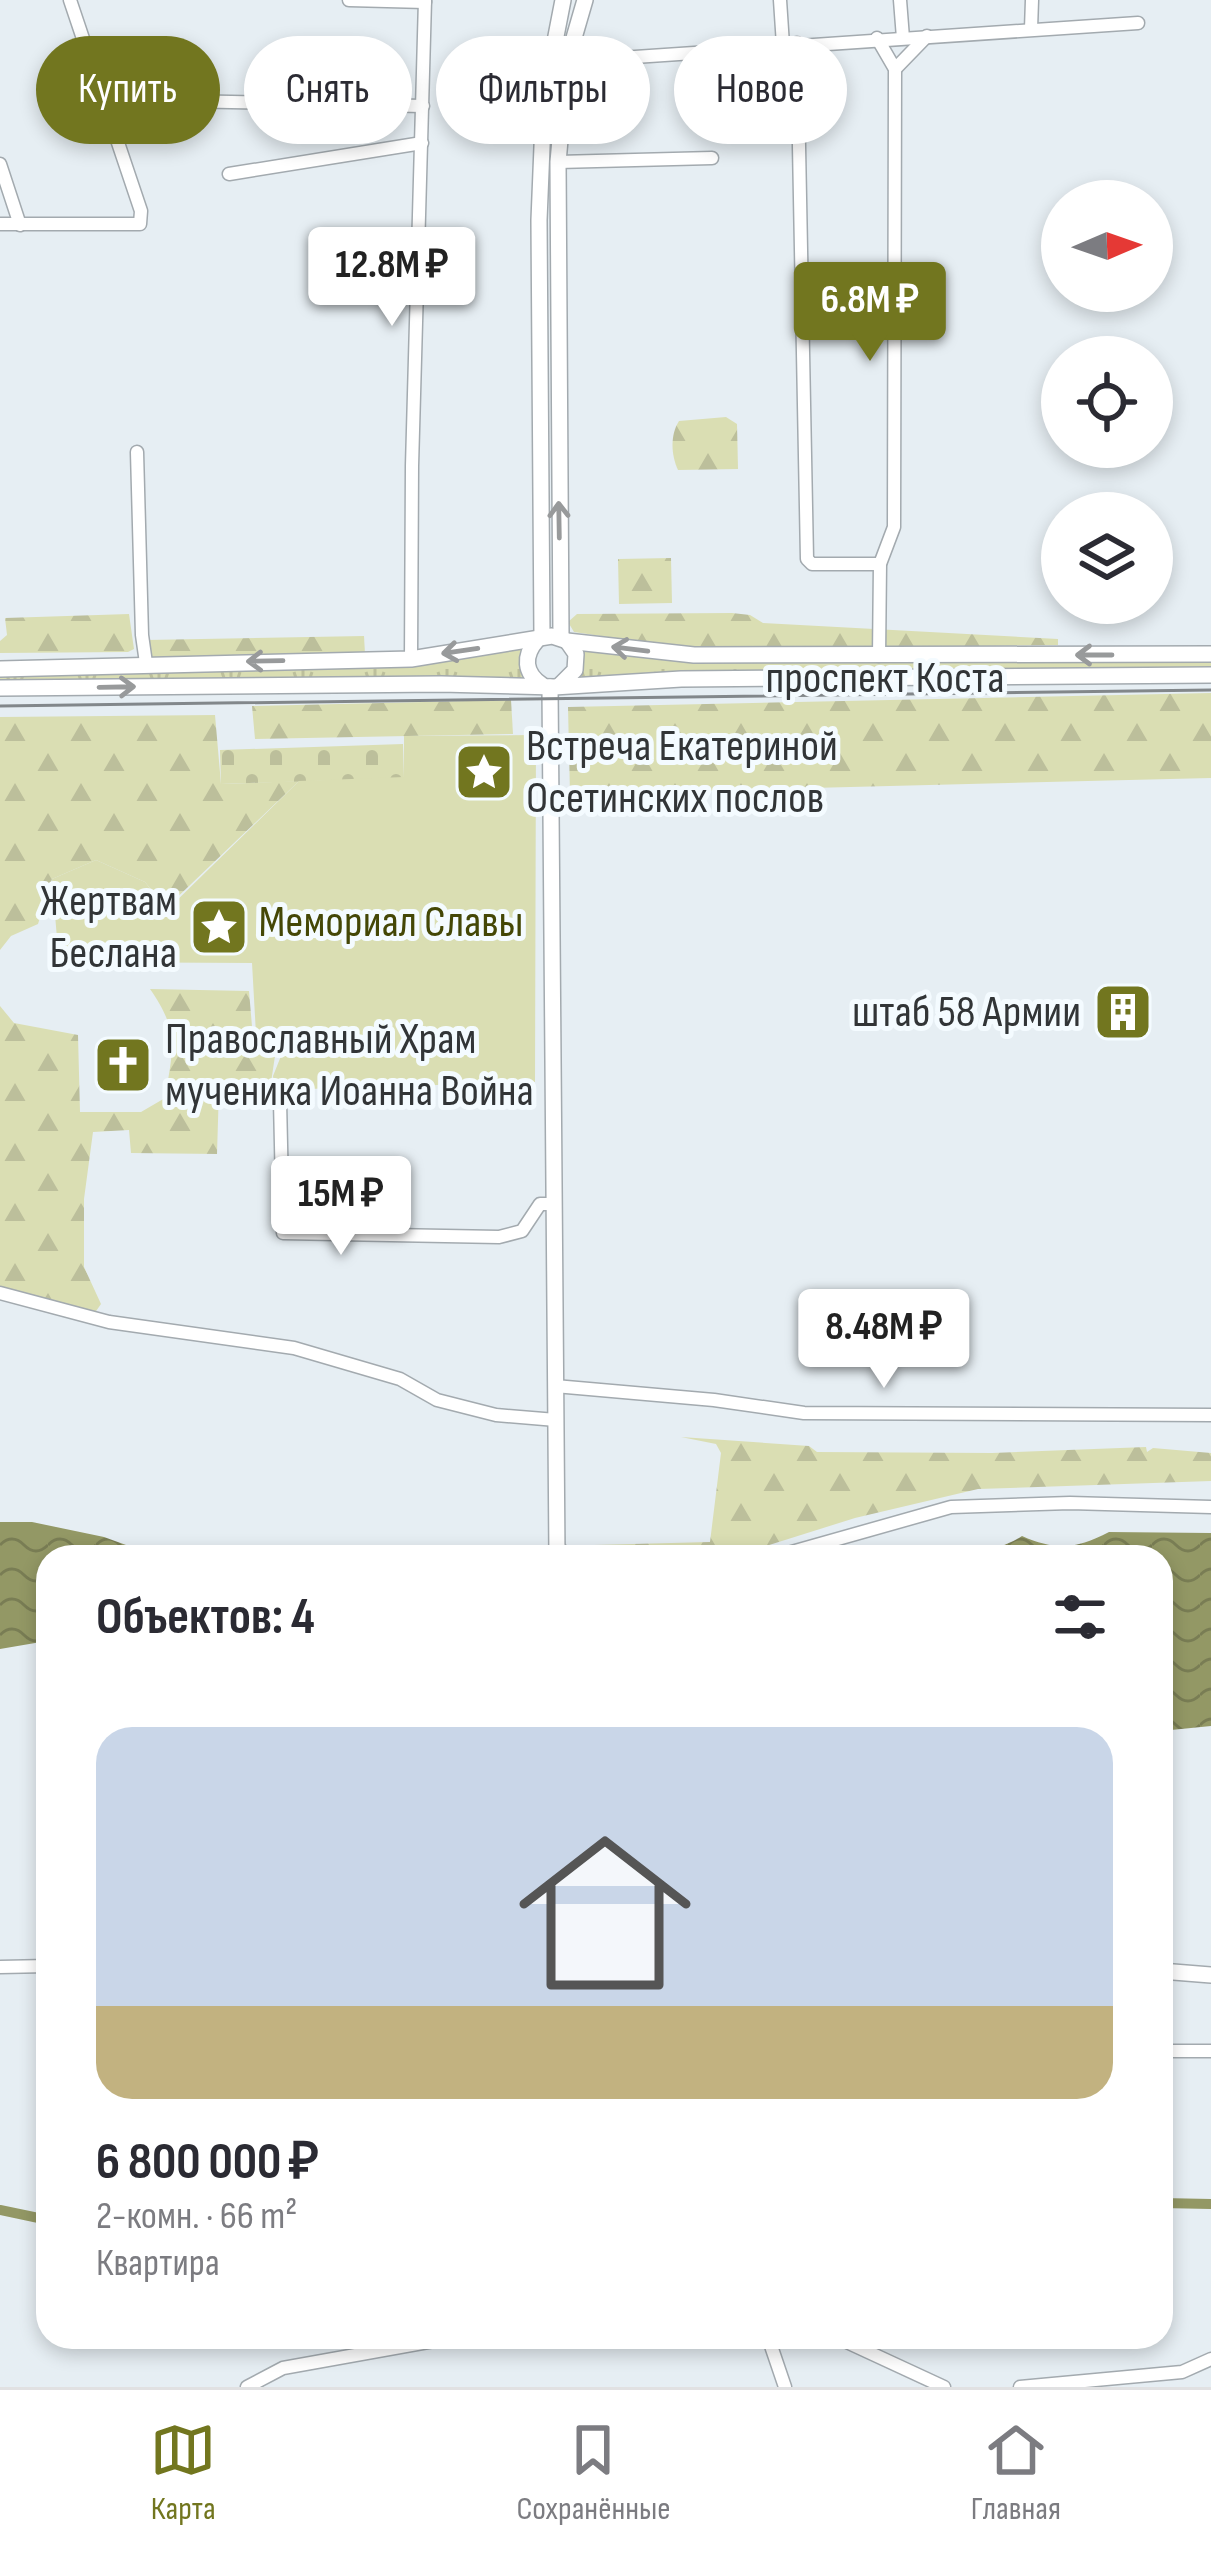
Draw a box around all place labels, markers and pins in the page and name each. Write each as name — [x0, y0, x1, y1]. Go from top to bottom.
pin: 12.8M ₽ — [281, 227, 503, 329]
pin: 6.8M ₽ — [772, 262, 968, 364]
place label: Встреча Екатериной Осетинских послов — [526, 719, 838, 826]
place icon: Встреча Екатериной Осетинских послов — [453, 741, 515, 803]
place label: Жертвам Беслана — [40, 874, 177, 981]
place icon: Жертвам Беслана — [188, 896, 250, 958]
building icon: штаб 58 Армии — [1092, 981, 1154, 1043]
place label: штаб 58 Армии — [852, 985, 1081, 1040]
place label: Православный Храм мученика Иоанна Война — [165, 1012, 534, 1119]
church icon: Православный Храм мученика Иоанна Война — [92, 1034, 154, 1096]
pin: 15M ₽ — [257, 1156, 425, 1258]
pin: 8.48M ₽ — [773, 1289, 995, 1391]

